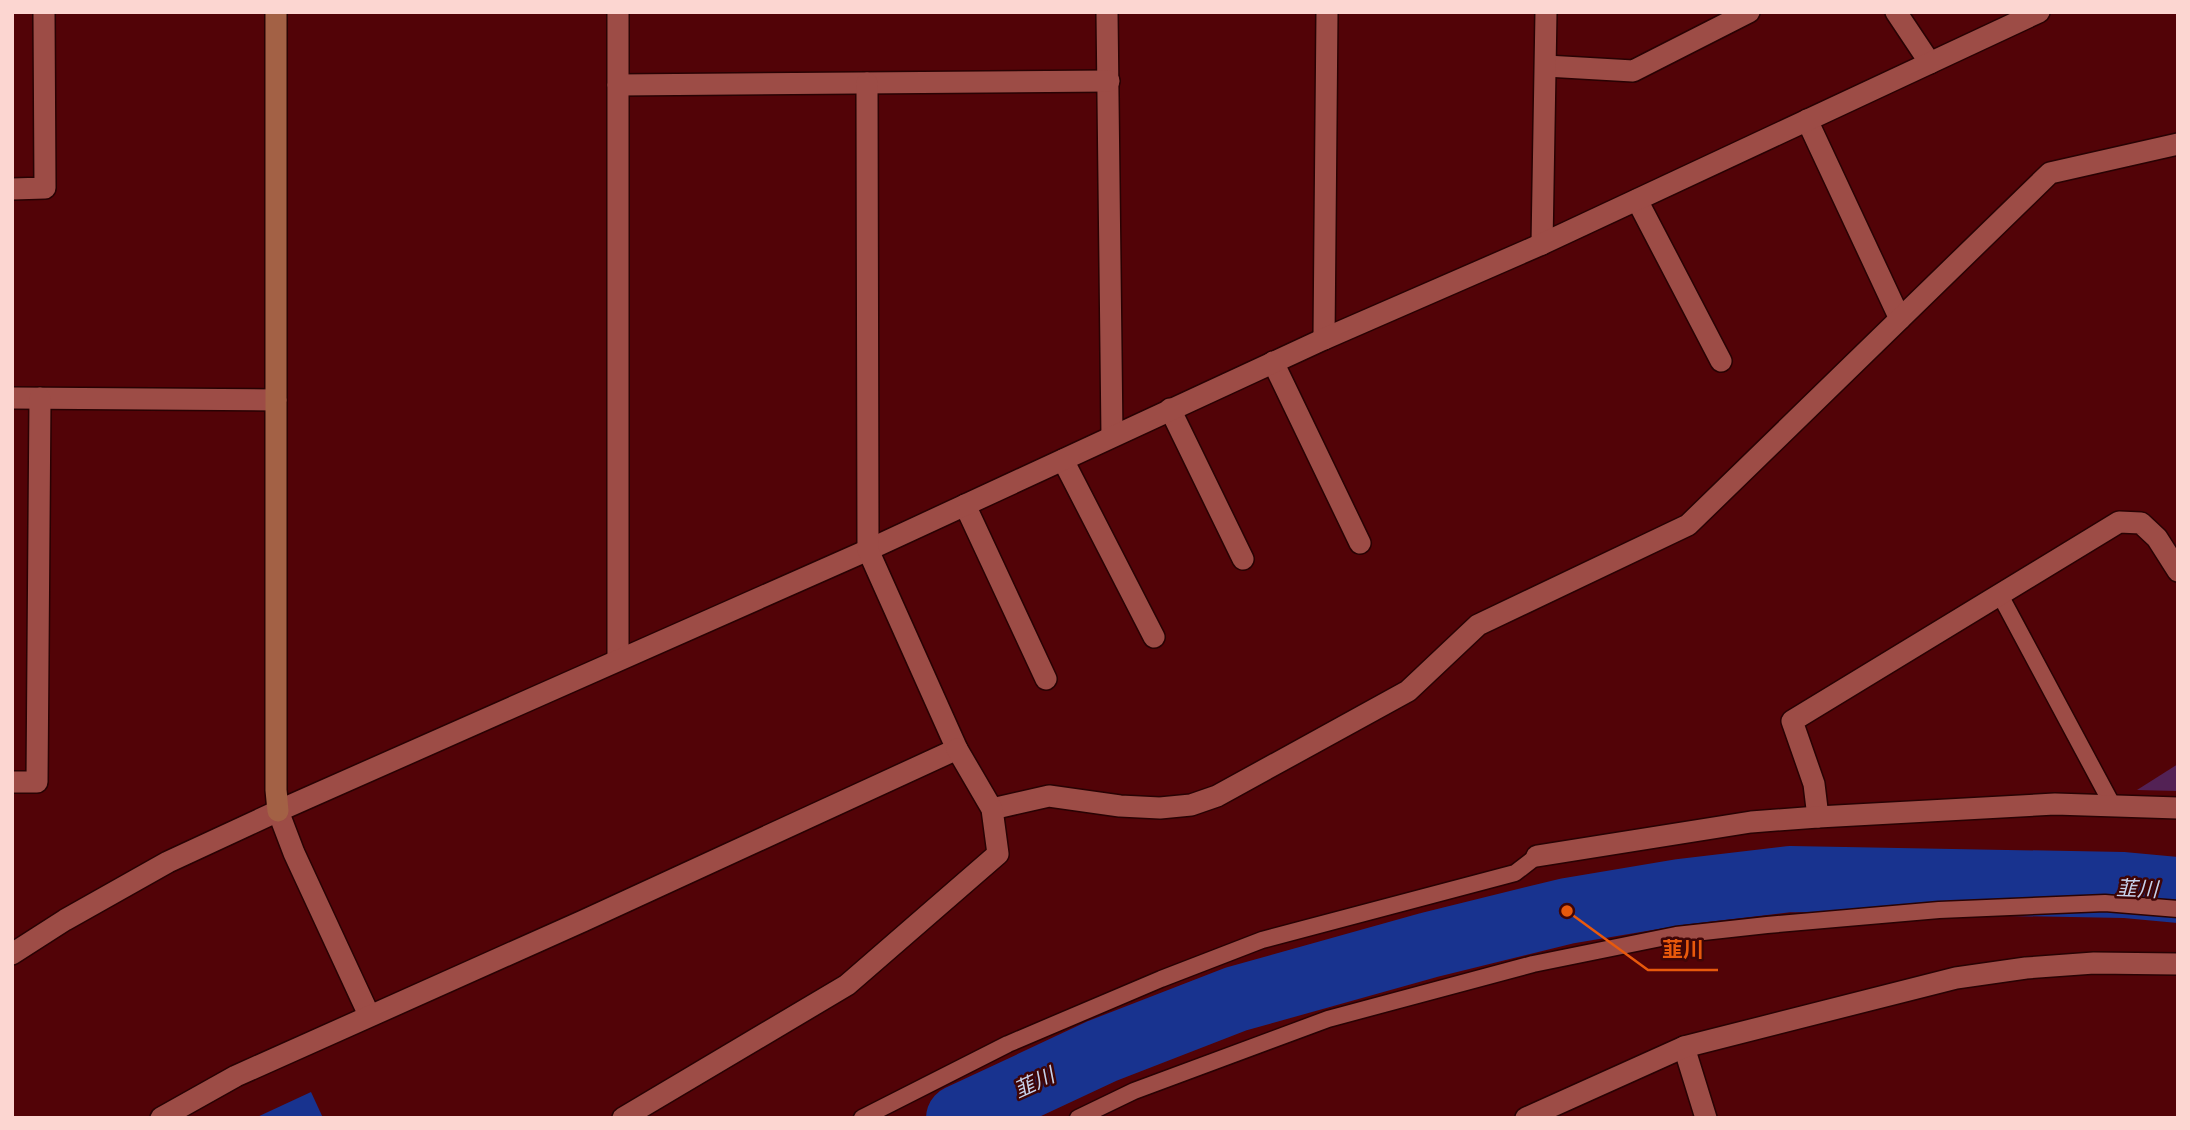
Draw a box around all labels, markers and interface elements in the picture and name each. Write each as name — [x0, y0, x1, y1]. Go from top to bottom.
water label: 韮川 — [2116, 874, 2160, 904]
callout: 韮川 — [1648, 928, 1718, 970]
text: 韮川 — [1662, 936, 1704, 964]
water label: 韮川 — [1009, 1061, 1061, 1105]

